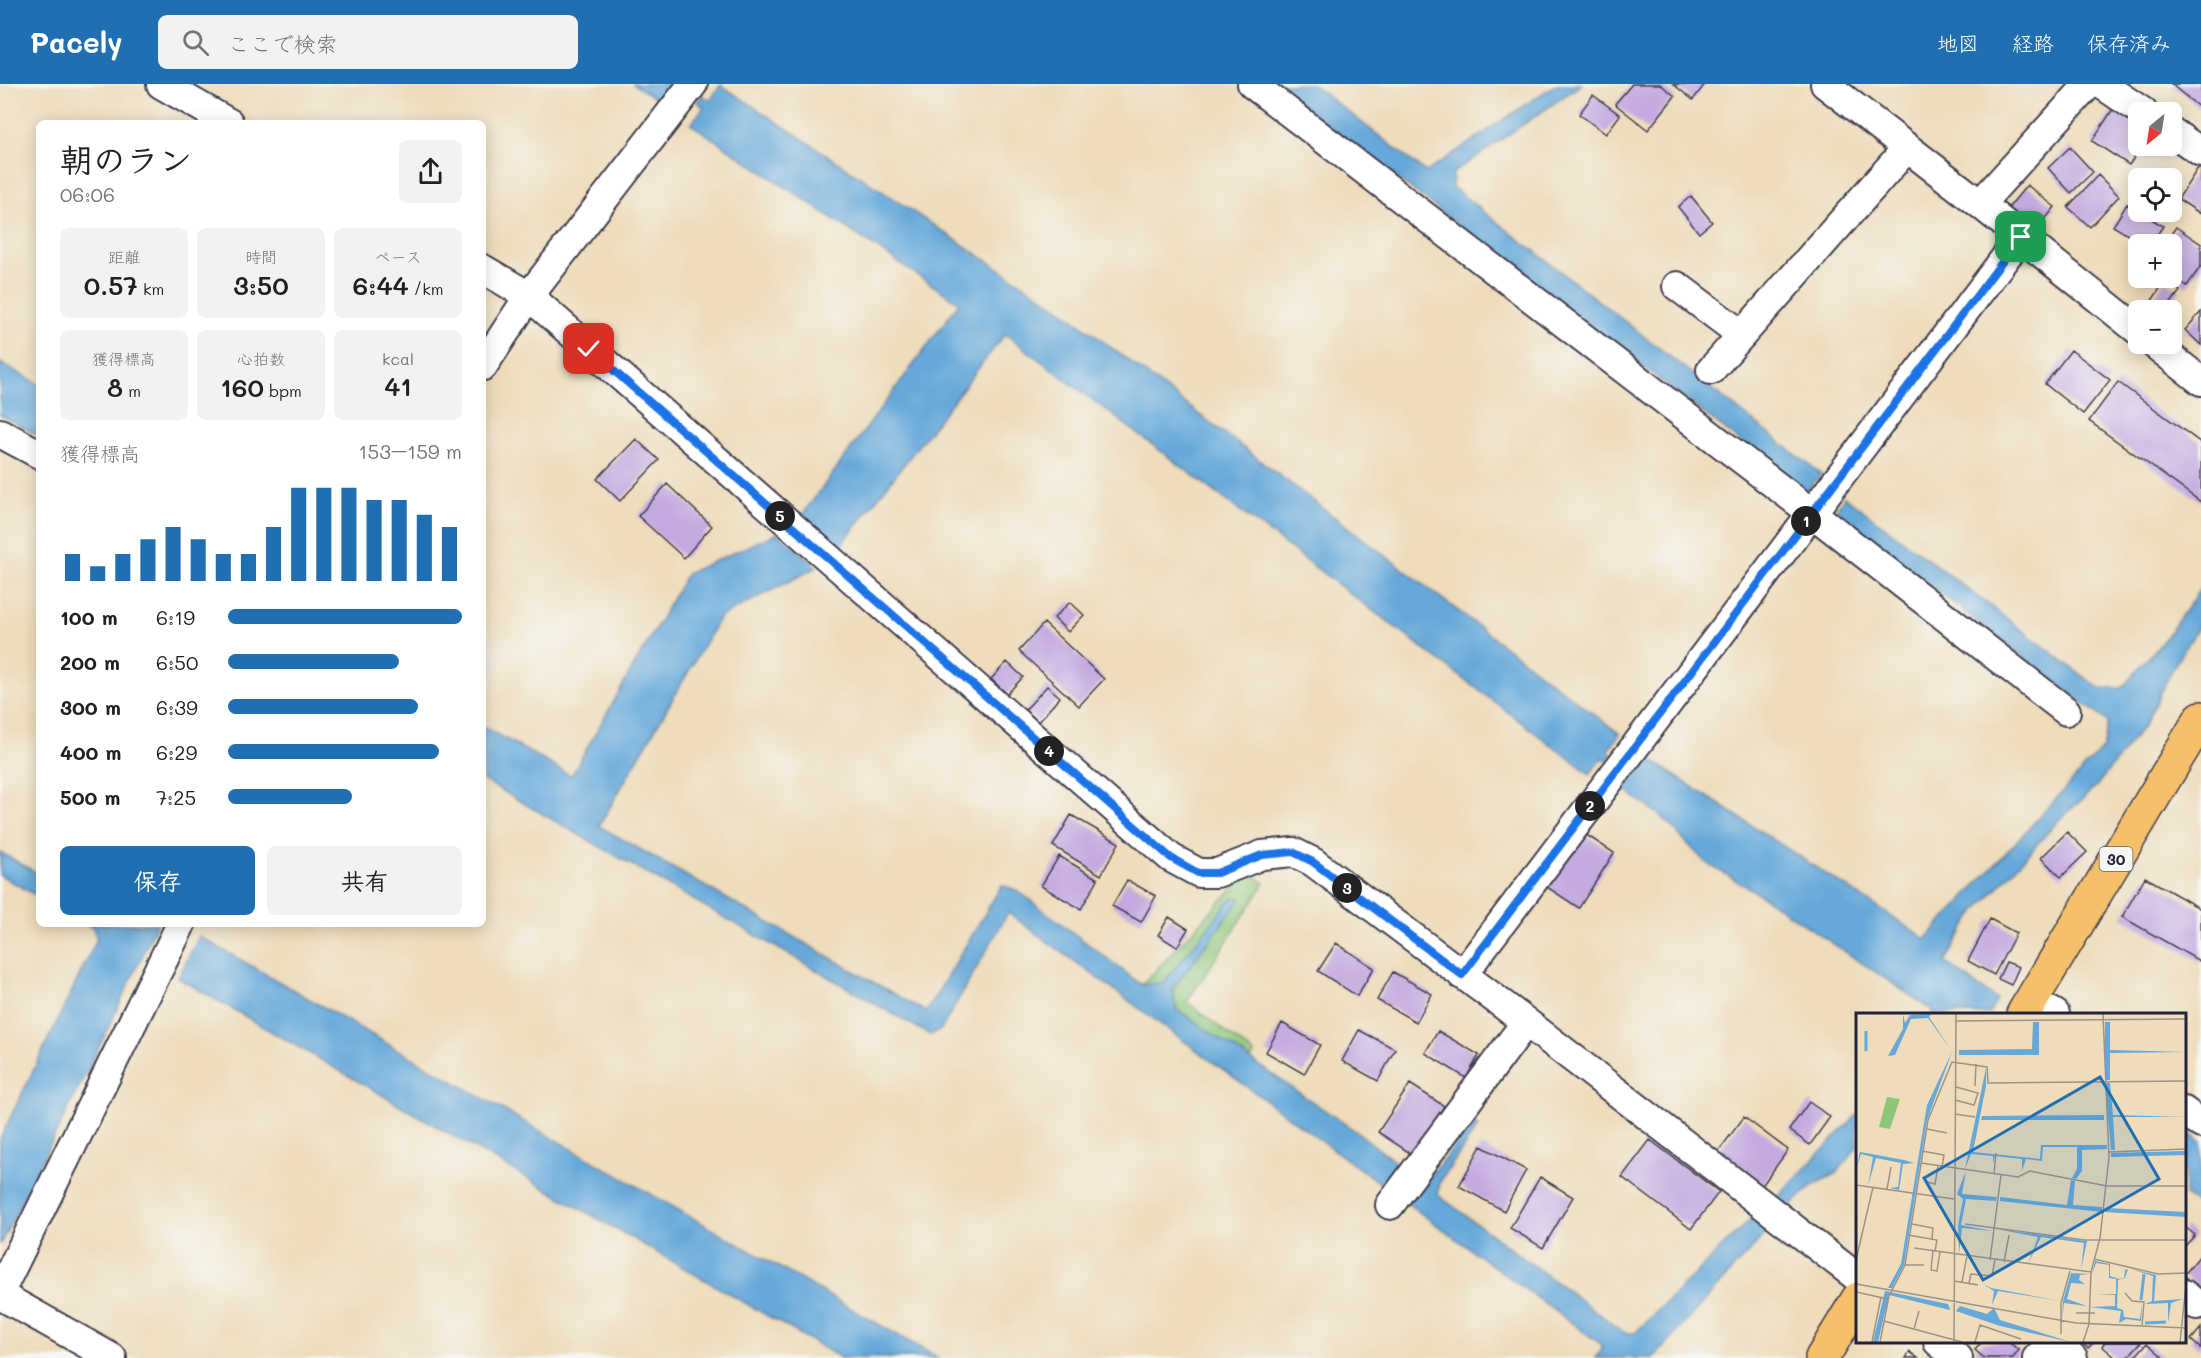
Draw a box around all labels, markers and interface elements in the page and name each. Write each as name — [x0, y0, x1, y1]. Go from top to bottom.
search box — [158, 15, 578, 69]
text: Pacely — [30, 24, 122, 60]
icon: search — [179, 26, 212, 59]
text: ここで検索 — [227, 29, 338, 58]
text: 地図 — [1937, 29, 1979, 56]
text: 経路 — [2012, 29, 2054, 56]
text: 保存済み — [2087, 29, 2171, 56]
north arrow — [2128, 102, 2182, 156]
map controls — [2128, 102, 2182, 354]
text: 朝のラン — [60, 137, 192, 180]
button: share — [399, 140, 462, 203]
button: locate — [2128, 168, 2182, 222]
text: 06:06 — [60, 181, 115, 207]
pin — [1995, 211, 2046, 262]
icon: arrive — [2004, 220, 2037, 253]
button: + — [2128, 234, 2182, 288]
text: 距離 — [108, 246, 140, 267]
text: 時間 — [245, 246, 277, 267]
text: ペース — [374, 246, 422, 267]
text: 0.57 — [84, 268, 138, 302]
text: 3:50 — [233, 268, 289, 302]
text: 6:44 — [353, 268, 409, 302]
text: km — [138, 278, 164, 299]
text: /km — [409, 278, 443, 299]
button: − — [2128, 300, 2182, 354]
pin — [563, 323, 614, 374]
icon: check — [572, 332, 605, 365]
text: 獲得標高 — [92, 348, 156, 369]
text: 心拍数 — [237, 348, 285, 369]
text: kcal — [382, 348, 414, 369]
text: 41 — [384, 369, 412, 403]
text: 8 — [107, 370, 123, 404]
text: 160 — [220, 370, 264, 404]
text: m — [123, 380, 141, 401]
text: bpm — [264, 380, 302, 401]
text: 153–159 m — [359, 438, 462, 464]
text: 獲得標高 — [60, 440, 140, 466]
pin: 5 — [765, 501, 795, 531]
text: 5 — [775, 505, 785, 526]
pin: 1 — [1791, 506, 1821, 536]
text: 1 — [1802, 510, 1810, 531]
text: 100 m — [60, 604, 118, 630]
text: 6:19 — [156, 604, 195, 630]
text: 200 m — [60, 649, 120, 675]
text: 6:50 — [156, 649, 198, 675]
text: 300 m — [60, 694, 121, 720]
text: 6:39 — [156, 694, 198, 720]
pin: 4 — [1034, 736, 1064, 766]
text: 400 m — [60, 739, 121, 765]
text: 6:29 — [156, 739, 197, 765]
text: 4 — [1044, 740, 1054, 761]
text: 500 m — [60, 784, 120, 810]
text: 7:25 — [156, 784, 196, 810]
pin: 2 — [1575, 791, 1605, 821]
text: 2 — [1586, 795, 1594, 816]
button: 保存 — [60, 846, 255, 915]
button: 共有 — [267, 846, 462, 915]
road number: 30 — [2100, 847, 2132, 871]
pin: 3 — [1332, 873, 1362, 903]
text: 3 — [1342, 877, 1352, 898]
inset map — [1856, 1013, 2186, 1343]

